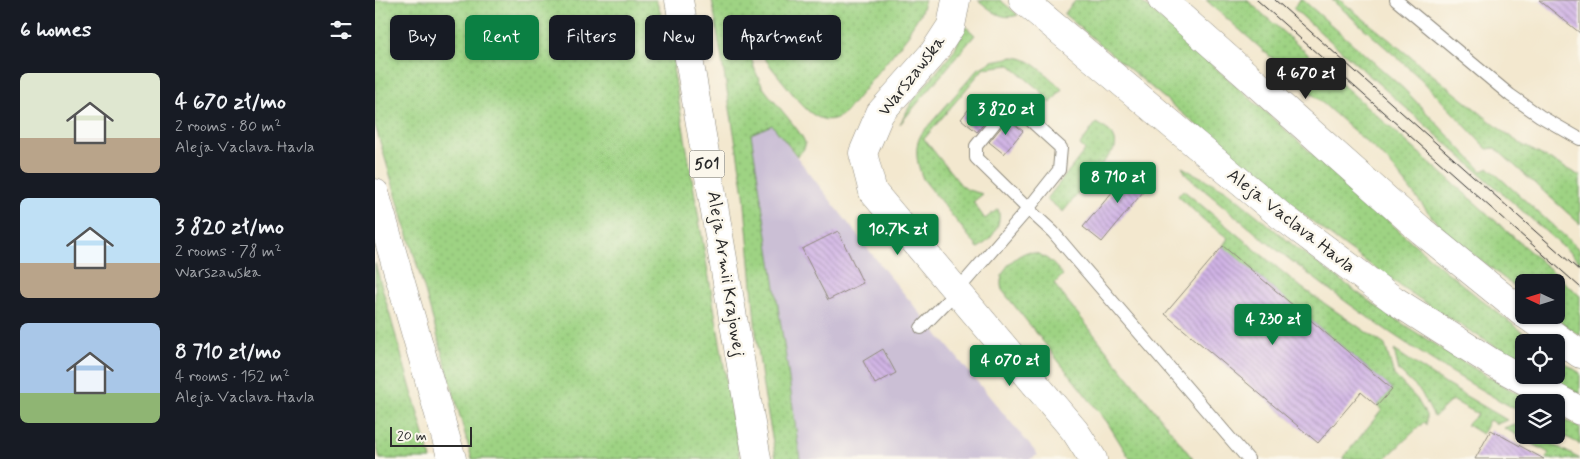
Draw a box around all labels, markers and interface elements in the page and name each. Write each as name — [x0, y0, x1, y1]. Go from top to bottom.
chip: Buy — [390, 15, 455, 60]
chip: Rent — [465, 15, 539, 60]
chip: Filters — [549, 15, 635, 60]
chip: New — [645, 15, 713, 60]
chip: Apartment — [723, 15, 841, 60]
text: 6 homes — [20, 16, 91, 44]
icon: filters — [327, 16, 355, 44]
street label: Warszawska — [873, 30, 951, 121]
pin: 4 670 zł — [1254, 58, 1358, 100]
text: 4 670 zł — [1277, 63, 1335, 84]
text: 4 670 zł/mo — [175, 88, 286, 116]
icon: home — [60, 93, 120, 153]
pin: 3 820 zł — [954, 94, 1058, 136]
text: 3 820 zł — [978, 99, 1034, 120]
text: 2 rooms · 80 m² — [175, 116, 281, 137]
text: Aleja Vaclava Havla — [175, 137, 315, 158]
road number: 501 — [689, 150, 725, 178]
pin: 8 710 zł — [1066, 162, 1170, 204]
street label: Aleja Vaclava Havla — [1222, 163, 1360, 279]
text: 8 710 zł — [1091, 167, 1145, 188]
street label: Aleja Armii Krajowej — [701, 189, 751, 359]
text: 3 820 zł/mo — [175, 213, 284, 241]
pin: 10.7K zł — [846, 214, 950, 256]
icon: home — [60, 218, 120, 278]
text: 10.7K zł — [868, 219, 928, 240]
text: 2 rooms · 78 m² — [175, 241, 282, 262]
text: Warszawska — [175, 262, 261, 283]
north arrow — [1515, 274, 1565, 324]
map controls — [1515, 274, 1565, 444]
pin: 4 230 zł — [1221, 304, 1325, 346]
text: 4 230 zł — [1245, 309, 1301, 330]
button: locate — [1515, 334, 1565, 384]
text: 8 710 zł/mo — [175, 338, 281, 366]
icon: home — [60, 343, 120, 403]
pin: 4 070 zł — [958, 344, 1062, 387]
text: 4 070 zł — [981, 350, 1039, 371]
text: 4 rooms · 152 m² — [175, 366, 290, 387]
text: Aleja Vaclava Havla — [175, 387, 315, 408]
button: layers — [1515, 394, 1565, 444]
scale bar — [390, 424, 473, 447]
text: 20 m — [397, 427, 427, 445]

